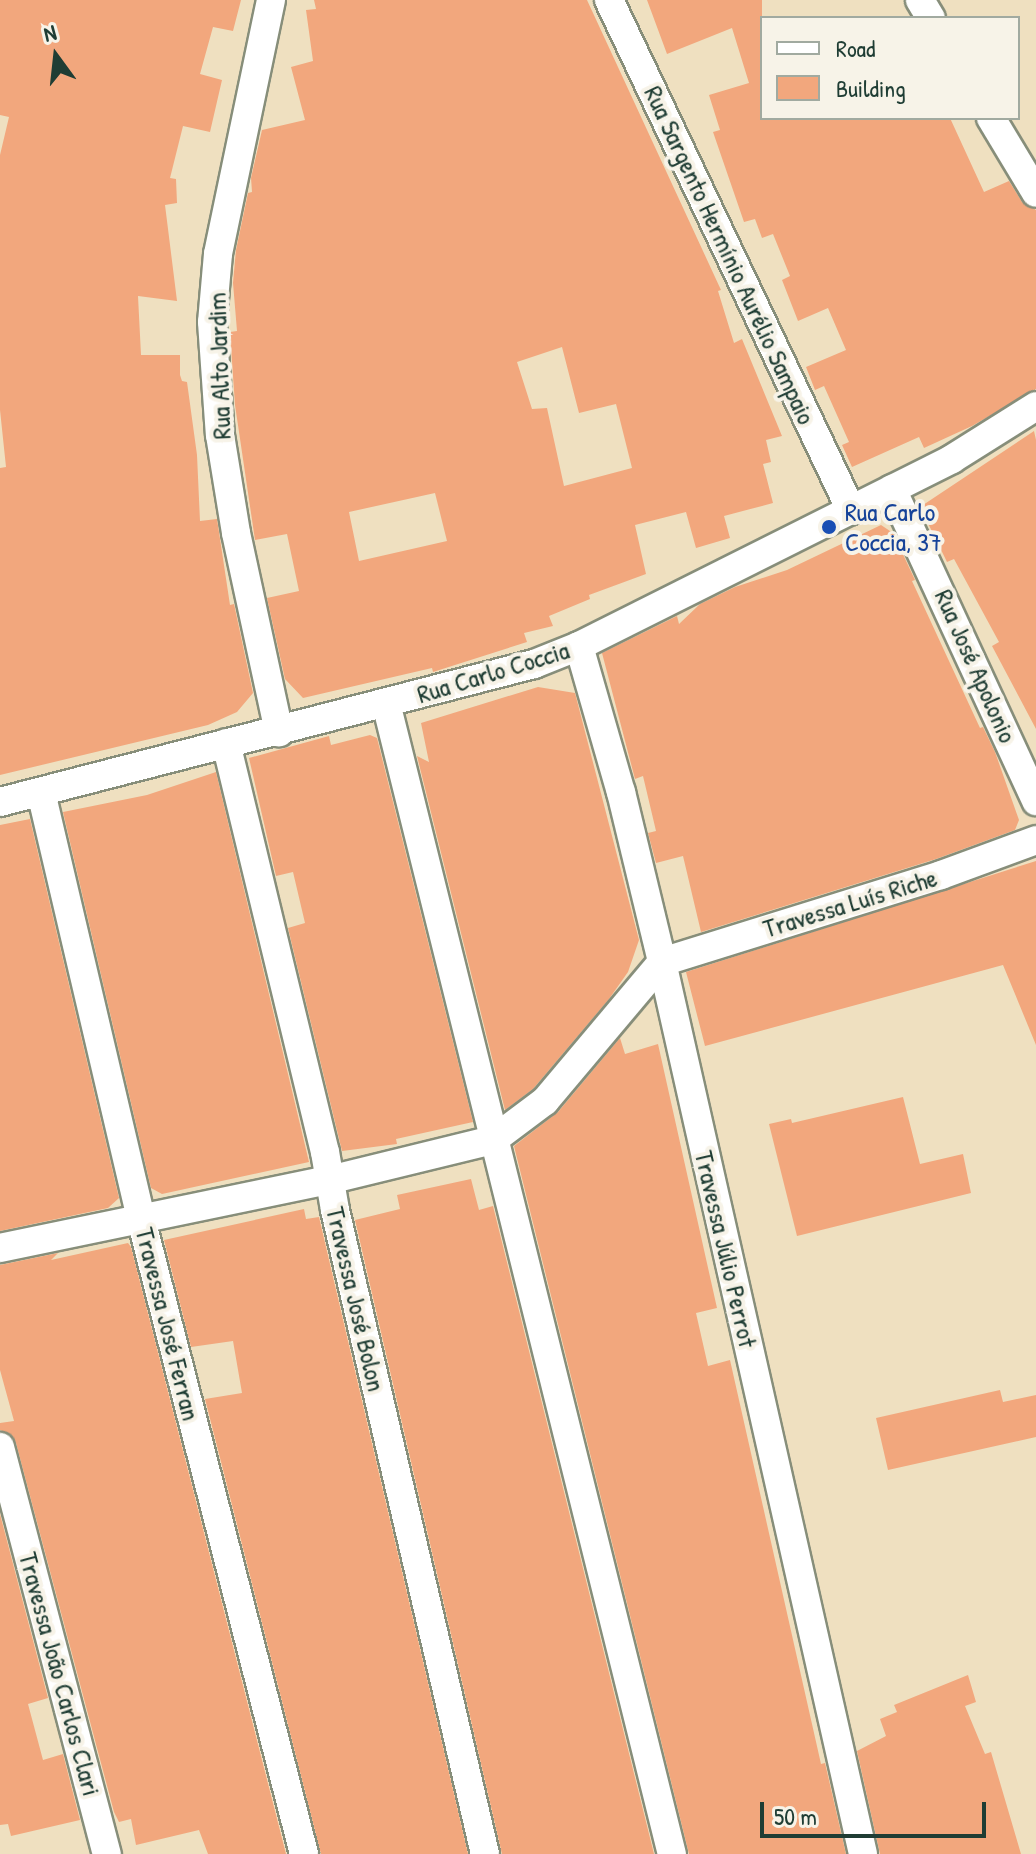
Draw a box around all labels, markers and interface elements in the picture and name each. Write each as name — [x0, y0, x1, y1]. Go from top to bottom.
north arrow — [16, 16, 96, 96]
legend — [760, 16, 1020, 120]
text: N — [40, 17, 59, 49]
text: Road — [836, 32, 875, 64]
text: Building — [836, 72, 906, 104]
street label: Rua Sargento Hermínio Aurélio Sampaio — [638, 81, 822, 429]
street label: Rua Alto Jardim — [201, 292, 237, 440]
place label: Rua Carlo Coccia, 37 — [845, 496, 942, 558]
marker: Rua Carlo Coccia, 37 — [820, 518, 838, 536]
street label: Rua José Apolonio — [928, 584, 1024, 748]
street label: Rua Carlo Coccia — [413, 634, 573, 710]
street label: Travessa Luís Riche — [759, 862, 941, 944]
street label: Travessa Júlio Perrot — [688, 1148, 764, 1350]
street label: Travessa José Bolon — [320, 1204, 392, 1394]
street label: Travessa José Ferran — [129, 1224, 207, 1424]
street label: Travessa João Carlos Clari — [12, 1549, 108, 1799]
scale bar — [764, 1786, 990, 1836]
text: 50 m — [774, 1800, 817, 1832]

